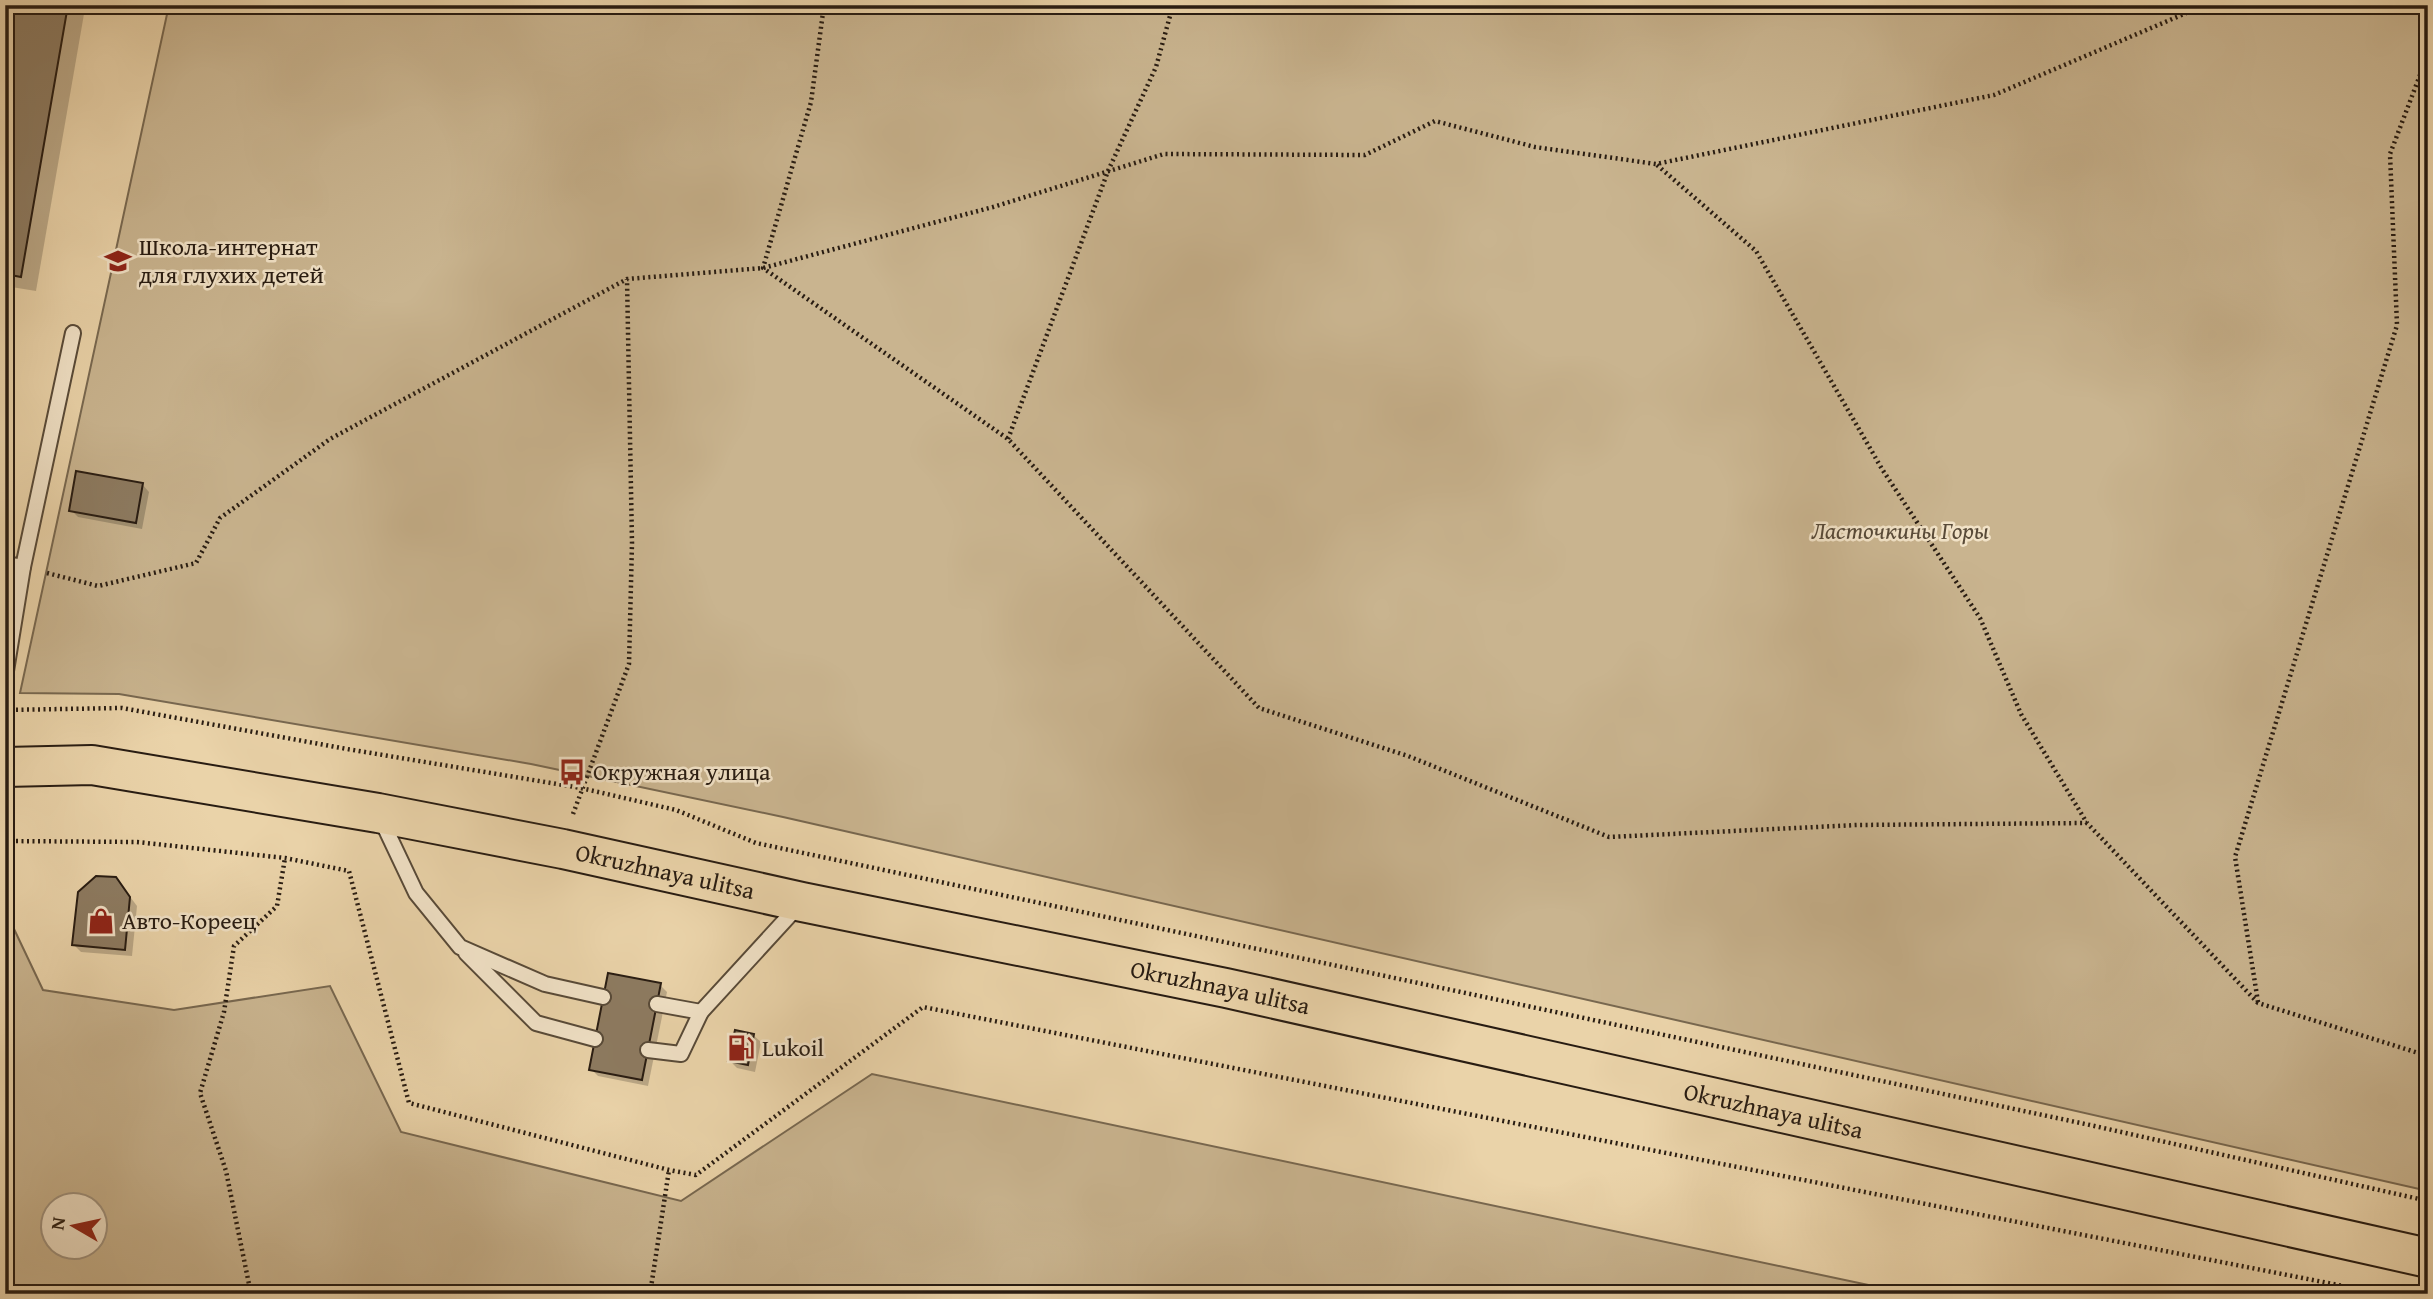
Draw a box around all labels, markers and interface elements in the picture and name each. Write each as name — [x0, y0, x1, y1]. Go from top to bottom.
place label: Школа-интернат для глухих детей — [139, 229, 324, 292]
school or university icon: Школа-интернат для глухих детей — [103, 246, 133, 276]
park label: Ласточкины Горы — [1811, 513, 1989, 548]
place label: Окружная улица — [593, 754, 771, 789]
bus stop icon: Окружная улица — [557, 757, 587, 787]
street label: Okruzhnaya ulitsa — [572, 834, 759, 908]
place label: Авто-Кореец — [122, 903, 257, 938]
shop icon: Авто-Кореец — [86, 906, 116, 936]
street label: Okruzhnaya ulitsa — [1127, 951, 1314, 1023]
place label: Lukoil — [762, 1030, 824, 1065]
fuel station icon: Lukoil — [726, 1033, 756, 1063]
street label: Okruzhnaya ulitsa — [1681, 1073, 1867, 1148]
north arrow — [38, 1190, 108, 1260]
text: N — [42, 1215, 72, 1232]

